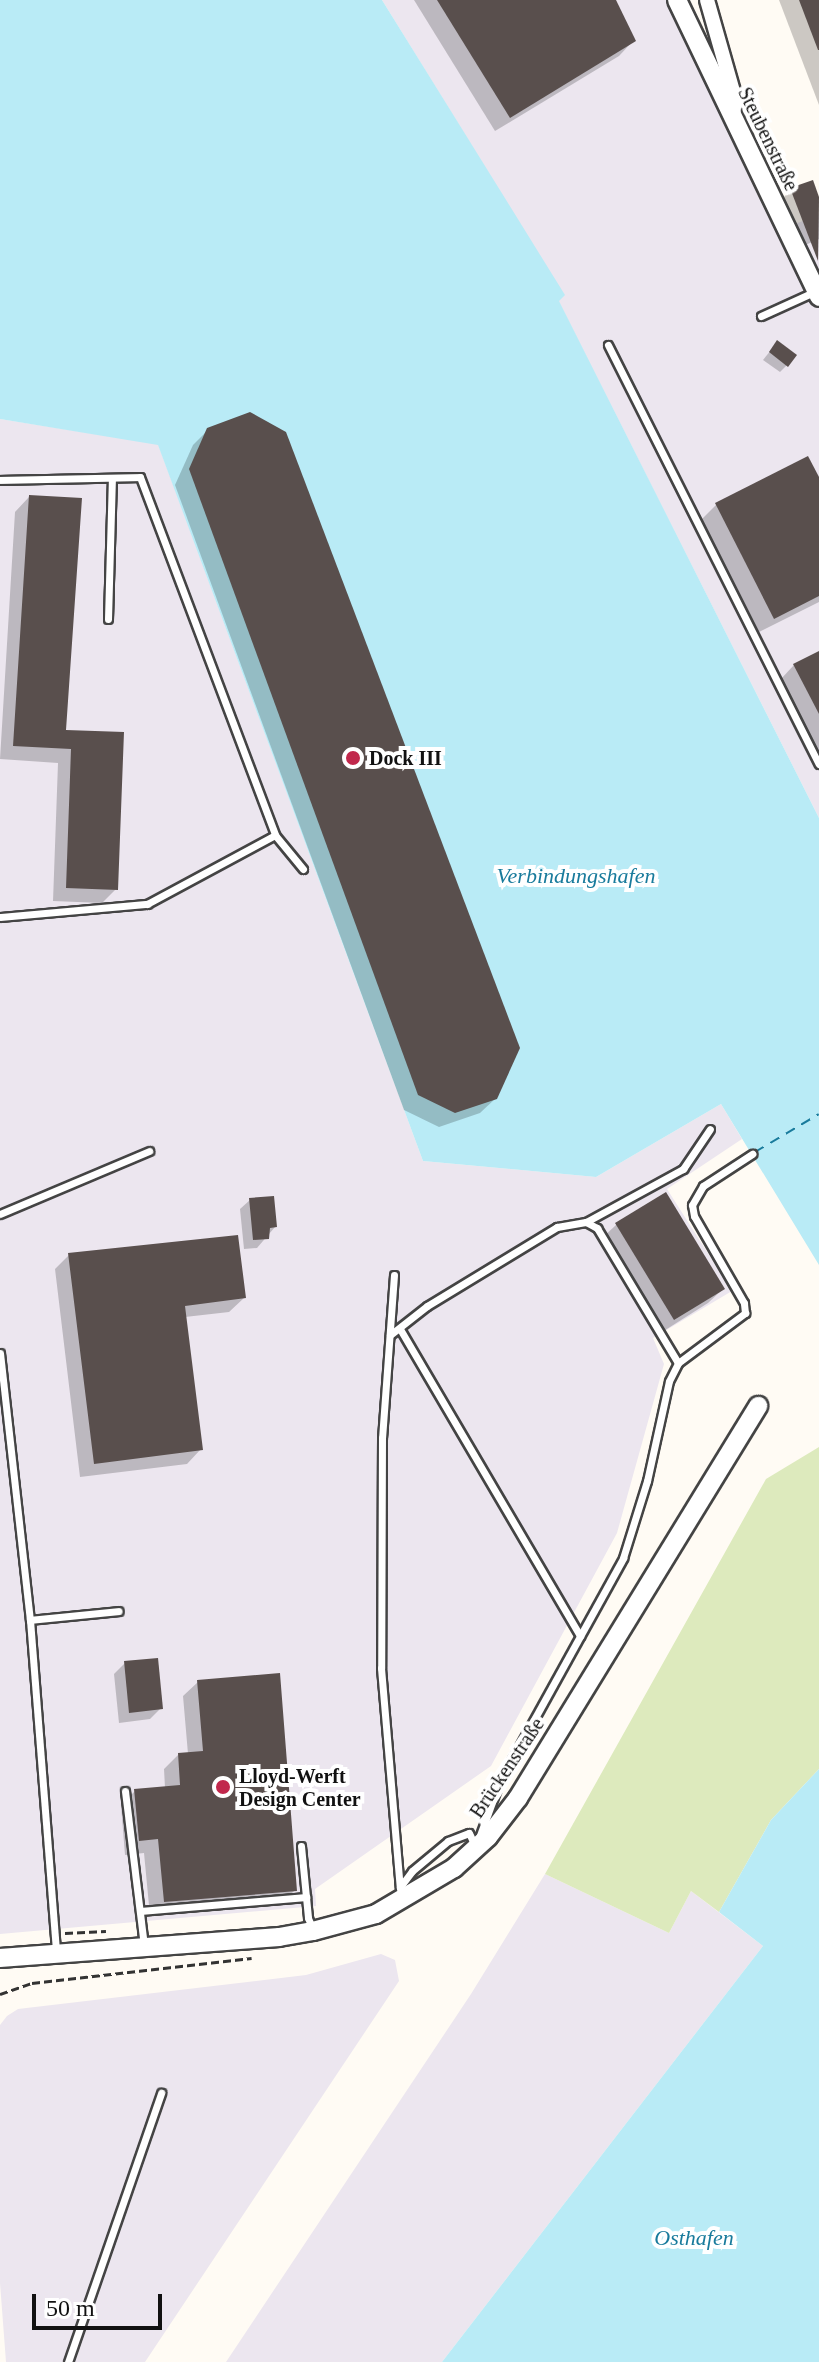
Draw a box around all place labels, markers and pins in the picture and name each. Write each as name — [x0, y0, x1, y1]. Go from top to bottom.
place label: Dock III — [369, 746, 442, 770]
marker: Dock III — [344, 749, 362, 767]
place label: Lloyd-Werft Design Center — [239, 1764, 361, 1811]
marker: Lloyd-Werft Design Center — [214, 1778, 232, 1796]

